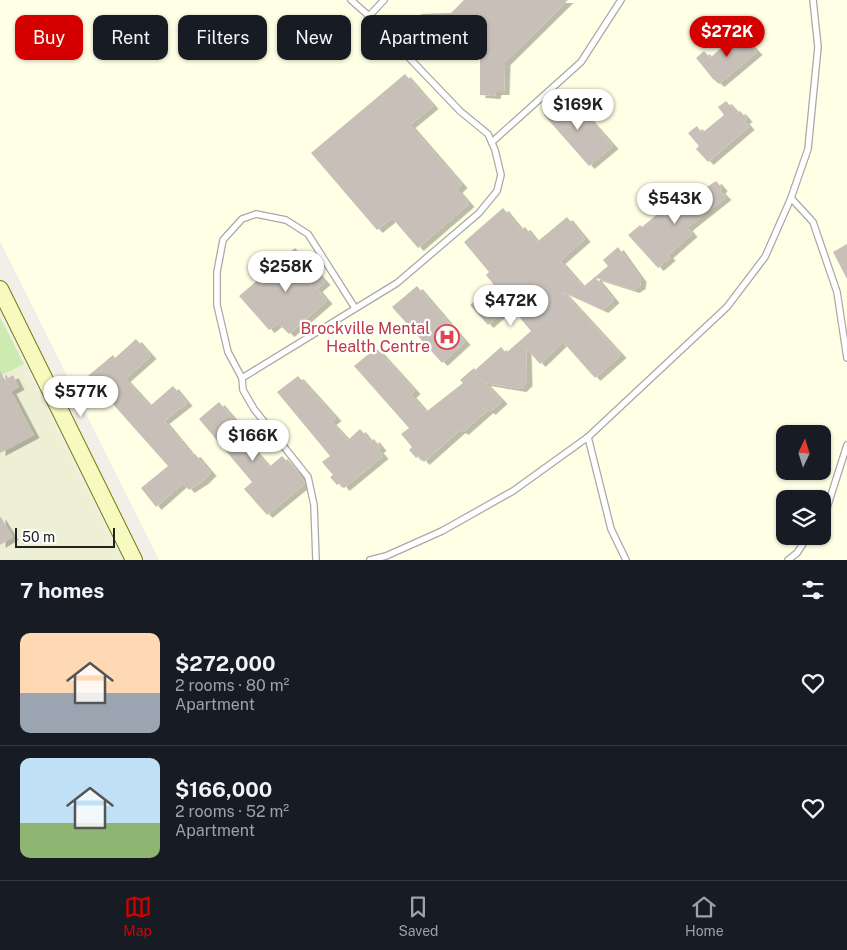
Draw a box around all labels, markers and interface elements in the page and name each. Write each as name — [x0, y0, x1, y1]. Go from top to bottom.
chip: Buy — [15, 15, 83, 60]
chip: Rent — [93, 15, 168, 60]
chip: Filters — [178, 15, 267, 60]
chip: New — [277, 15, 351, 60]
chip: Apartment — [361, 15, 487, 60]
pin: $272K — [692, 15, 762, 58]
text: $272K — [701, 22, 753, 41]
pin: $169K — [543, 88, 613, 131]
text: $169K — [553, 95, 603, 114]
pin: $543K — [640, 182, 710, 225]
text: $543K — [648, 189, 702, 208]
pin: $258K — [251, 250, 321, 293]
text: $258K — [259, 257, 313, 276]
pin: $472K — [476, 284, 546, 327]
text: $472K — [484, 291, 538, 310]
place label: Brockville Mental Health Centre — [300, 319, 430, 356]
hospital icon: Brockville Mental Health Centre — [434, 324, 460, 350]
pin: $577K — [46, 376, 116, 418]
text: $577K — [54, 382, 108, 401]
pin: $166K — [218, 420, 288, 462]
north arrow — [776, 425, 831, 480]
map controls — [776, 425, 831, 545]
text: $166K — [228, 426, 278, 445]
button: layers — [776, 490, 831, 545]
scale bar — [15, 525, 115, 548]
text: 50 m — [22, 529, 55, 545]
icon: filters — [799, 576, 827, 604]
text: 7 homes — [20, 578, 104, 603]
text: $272,000 — [175, 651, 275, 676]
icon: home — [60, 653, 120, 713]
icon: heart — [799, 669, 827, 697]
text: 2 rooms · 80 m² — [175, 676, 289, 695]
text: Apartment — [175, 695, 255, 714]
text: $166,000 — [175, 777, 272, 802]
icon: home — [60, 778, 120, 838]
icon: heart — [799, 794, 827, 822]
text: 2 rooms · 52 m² — [175, 802, 289, 821]
text: Apartment — [175, 821, 255, 840]
tab: Map — [123, 893, 152, 939]
tab: Saved — [398, 893, 438, 939]
tab: Home — [685, 893, 724, 939]

